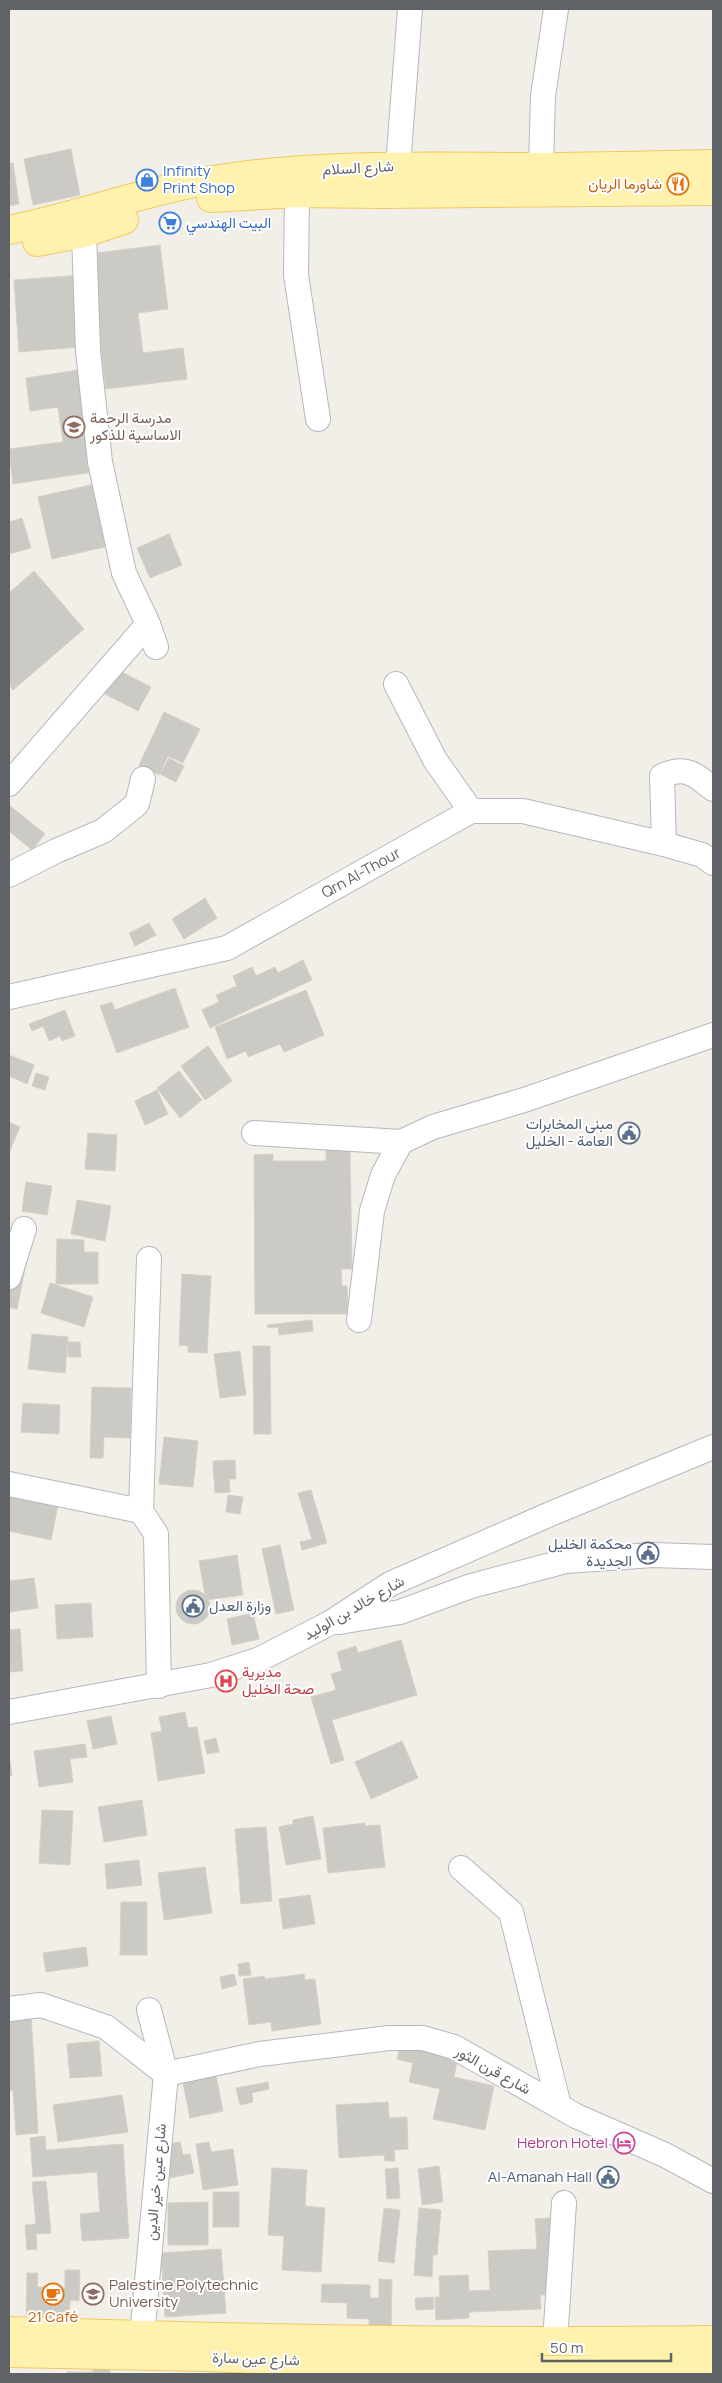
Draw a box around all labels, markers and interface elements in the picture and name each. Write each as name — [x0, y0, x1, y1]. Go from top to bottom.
street label: شارع السلام — [322, 155, 394, 181]
place label: Infinity Print Shop — [163, 160, 235, 198]
shop icon: Infinity Print Shop — [135, 168, 159, 192]
restaurant icon: شاورما الريان — [666, 172, 690, 196]
place label: شاورما الريان — [588, 173, 662, 194]
supermarket icon: البيت الهندسي — [158, 211, 182, 235]
place label: البيت الهندسي — [186, 212, 271, 236]
place label: مدرسة الرحمة الاساسية للذكور — [89, 407, 181, 445]
school or university icon: مدرسة الرحمة الاساسية للذكور — [62, 415, 86, 439]
street label: Qrn Al-Thour — [317, 842, 405, 903]
place label: مبنى المخابرات العامة - الخليل — [526, 1113, 613, 1151]
public building icon: مبنى المخابرات العامة - الخليل — [617, 1121, 641, 1145]
place label: محكمة الخليل الجديدة — [548, 1533, 632, 1571]
public building icon: محكمة الخليل الجديدة — [636, 1541, 660, 1565]
street label: شارع خالد بن الوليد — [300, 1570, 409, 1646]
public building icon: وزارة العدل — [181, 1594, 205, 1618]
place label: وزارة العدل — [209, 1595, 271, 1616]
place label: مديرية صحة الخليل — [242, 1661, 314, 1699]
hospital icon: مديرية صحة الخليل — [214, 1669, 238, 1693]
street label: شارع قرن الثور — [450, 2040, 535, 2100]
street label: شارع عين خير الدين — [140, 2122, 172, 2241]
hotel icon: Hebron Hotel — [612, 2131, 636, 2155]
place label: Hebron Hotel — [517, 2132, 608, 2153]
public building icon: Al-Amanah Hall — [596, 2165, 620, 2189]
place label: Al-Amanah Hall — [488, 2166, 592, 2187]
place label: Palestine Polytechnic University — [109, 2274, 259, 2312]
cafe icon: 21 Café — [41, 2282, 65, 2306]
school or university icon: Palestine Polytechnic University — [81, 2282, 105, 2306]
place label: 21 Café — [28, 2306, 79, 2327]
scale bar — [542, 2330, 671, 2362]
text: 50 m — [550, 2337, 584, 2358]
street label: شارع عين سارة — [212, 2346, 300, 2372]

